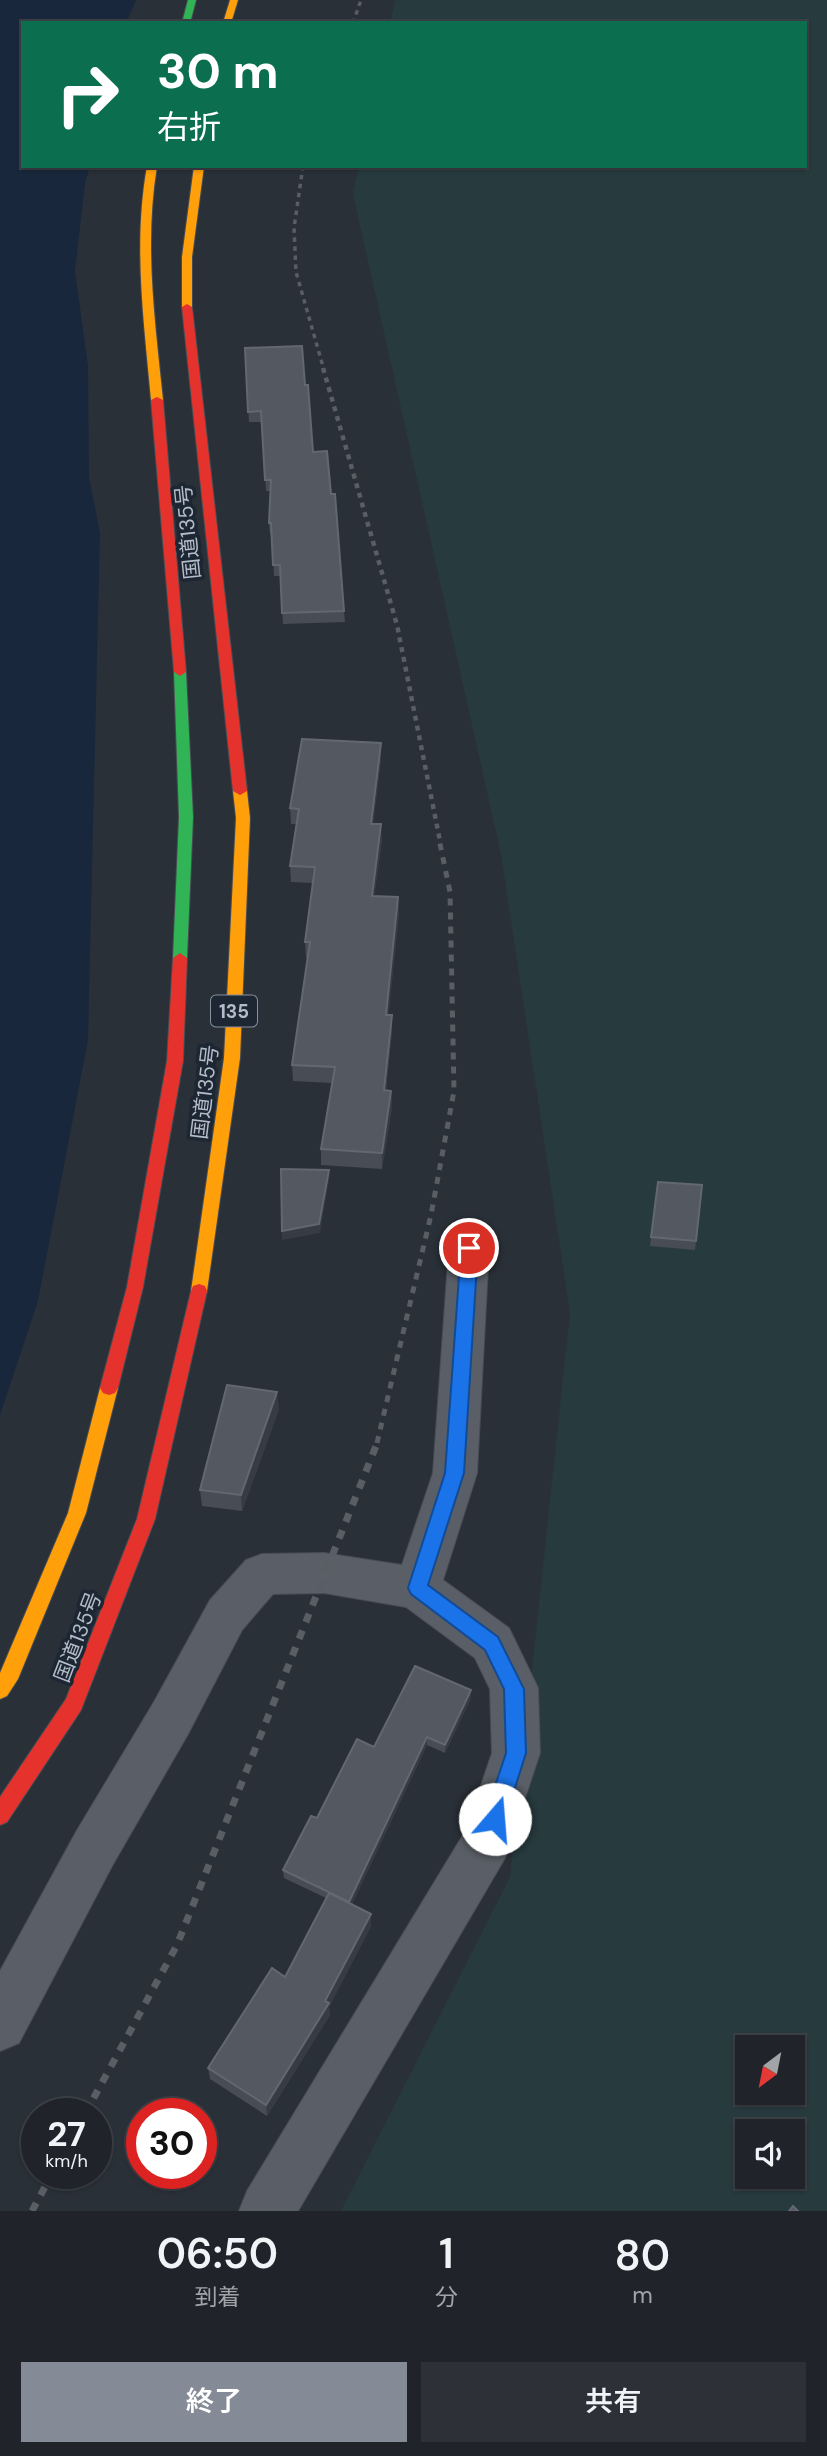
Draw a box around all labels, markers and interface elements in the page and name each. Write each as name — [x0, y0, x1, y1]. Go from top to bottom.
text: 30 m — [157, 39, 279, 103]
icon: right — [42, 49, 133, 140]
text: 右折 — [157, 106, 221, 148]
street label: 国道135号 — [169, 483, 207, 581]
road number: 135 — [211, 995, 257, 1026]
street label: 国道135号 — [185, 1043, 225, 1141]
pin — [439, 1218, 499, 1278]
icon: arrive — [450, 1229, 488, 1267]
street label: 国道135号 — [48, 1588, 108, 1686]
position arrow — [458, 1782, 532, 1856]
north arrow — [735, 2035, 805, 2105]
map controls — [735, 2035, 805, 2189]
speed limit sign: 30 — [126, 2098, 217, 2189]
text: 27 — [47, 2111, 86, 2157]
button: sound — [735, 2119, 805, 2189]
text: km/h — [45, 2149, 88, 2173]
text: 06:50 — [157, 2226, 278, 2281]
text: 1 — [439, 2226, 454, 2281]
text: 80 — [615, 2228, 670, 2283]
text: m — [632, 2280, 653, 2310]
text: 到着 — [194, 2282, 240, 2312]
text: 分 — [435, 2282, 458, 2312]
button: 終了 — [21, 2362, 407, 2442]
button: 共有 — [421, 2362, 806, 2442]

